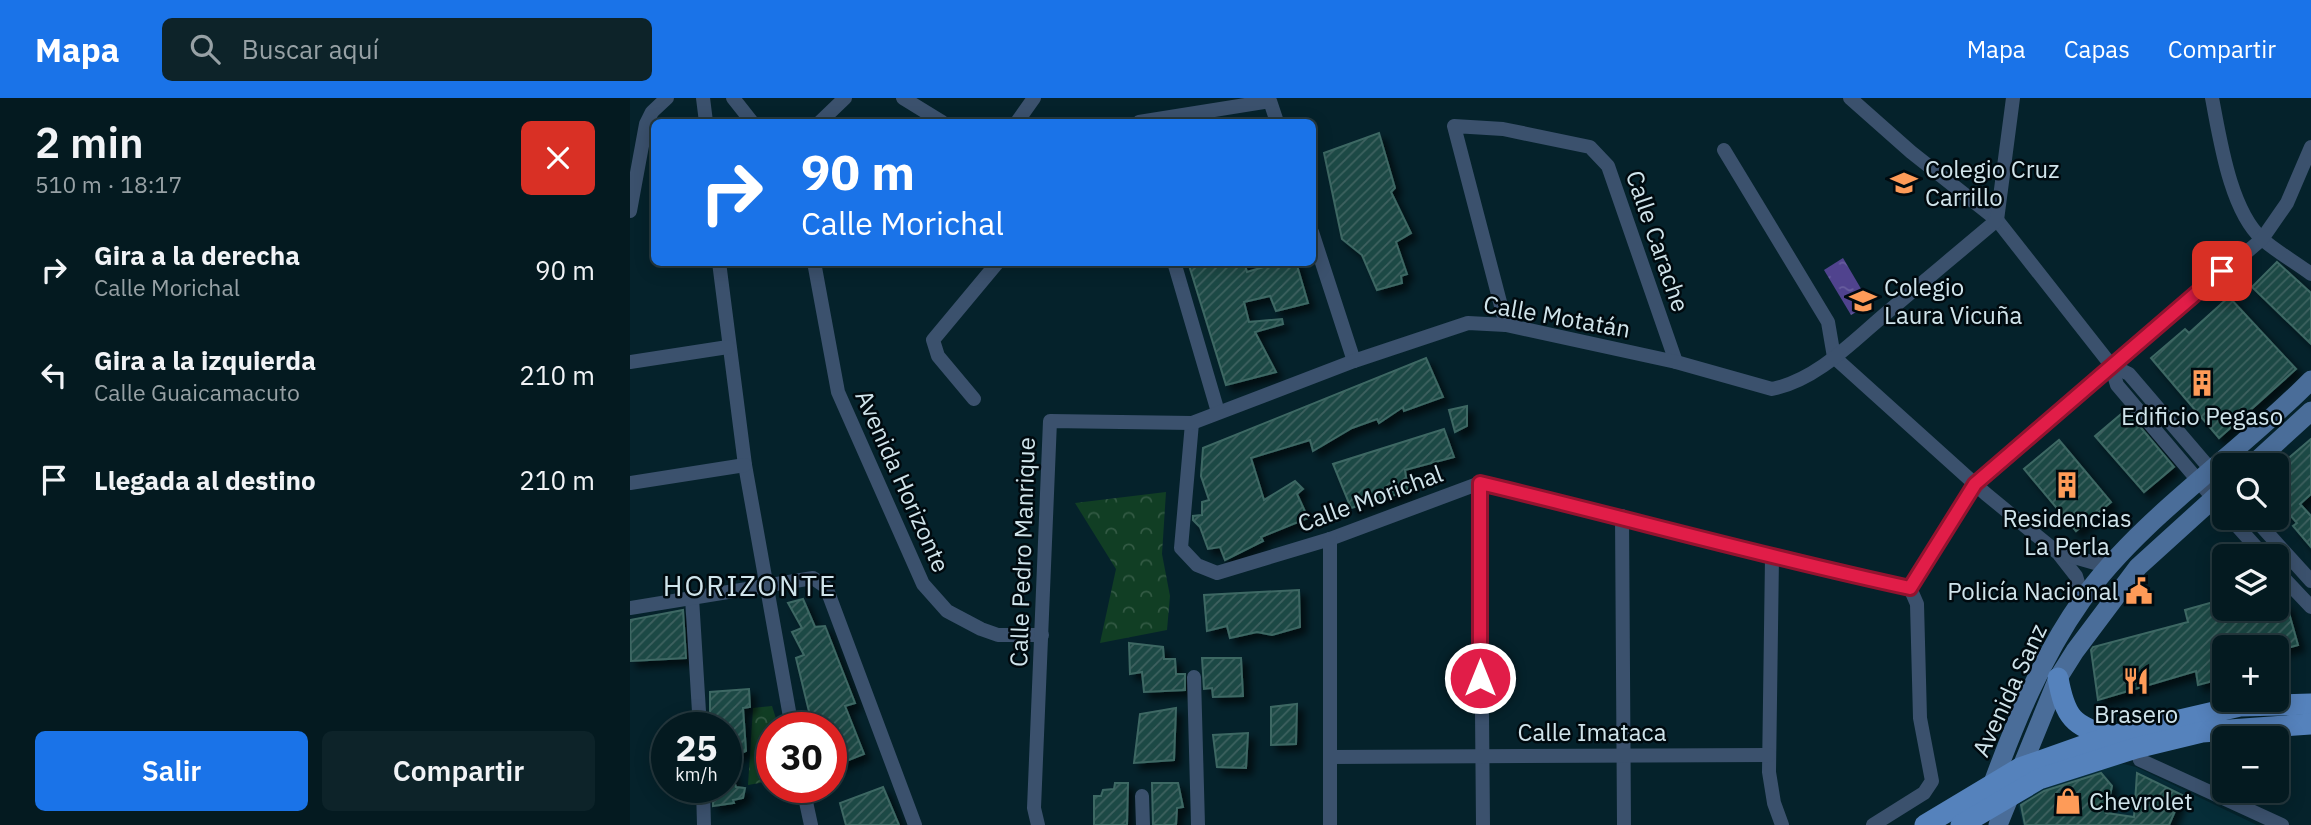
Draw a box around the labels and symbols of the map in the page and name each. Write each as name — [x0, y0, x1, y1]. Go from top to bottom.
place label: Colegio Cruz Carrillo — [1925, 153, 2059, 213]
street label: Calle Carache — [1619, 166, 1697, 316]
school or university icon: Colegio Cruz Carrillo — [1889, 168, 1919, 198]
pin — [2192, 241, 2252, 301]
place label: Colegio Laura Vicuña — [1884, 271, 2023, 331]
school or university icon: Colegio Laura Vicuña — [1848, 286, 1878, 316]
street label: Calle Motatán — [1481, 287, 1633, 345]
building icon: Edificio Pegaso — [2187, 368, 2217, 398]
street label: Avenida Horizonte — [848, 385, 958, 577]
place label: Edificio Pegaso — [2121, 400, 2283, 432]
street label: Calle Pedro Manrique — [1002, 437, 1042, 667]
street label: Calle Morichal — [1293, 457, 1447, 539]
building icon: Residencias La Perla — [2052, 470, 2082, 500]
place label: Residencias La Perla — [2002, 502, 2132, 562]
district label: HORIZONTE — [663, 567, 837, 604]
place label: Policía Nacional — [1947, 575, 2118, 607]
public building icon: Policía Nacional — [2124, 576, 2154, 606]
street label: Avenida Sanz — [1964, 618, 2054, 762]
position arrow — [1443, 641, 1517, 715]
restaurant icon: Brasero — [2121, 666, 2151, 696]
place label: Brasero — [2094, 698, 2178, 730]
speed limit sign: 30 — [756, 712, 847, 803]
street label: Calle Imataca — [1518, 716, 1667, 748]
place label: Chevrolet — [2089, 785, 2193, 817]
shop icon: Chevrolet — [2053, 786, 2083, 816]

